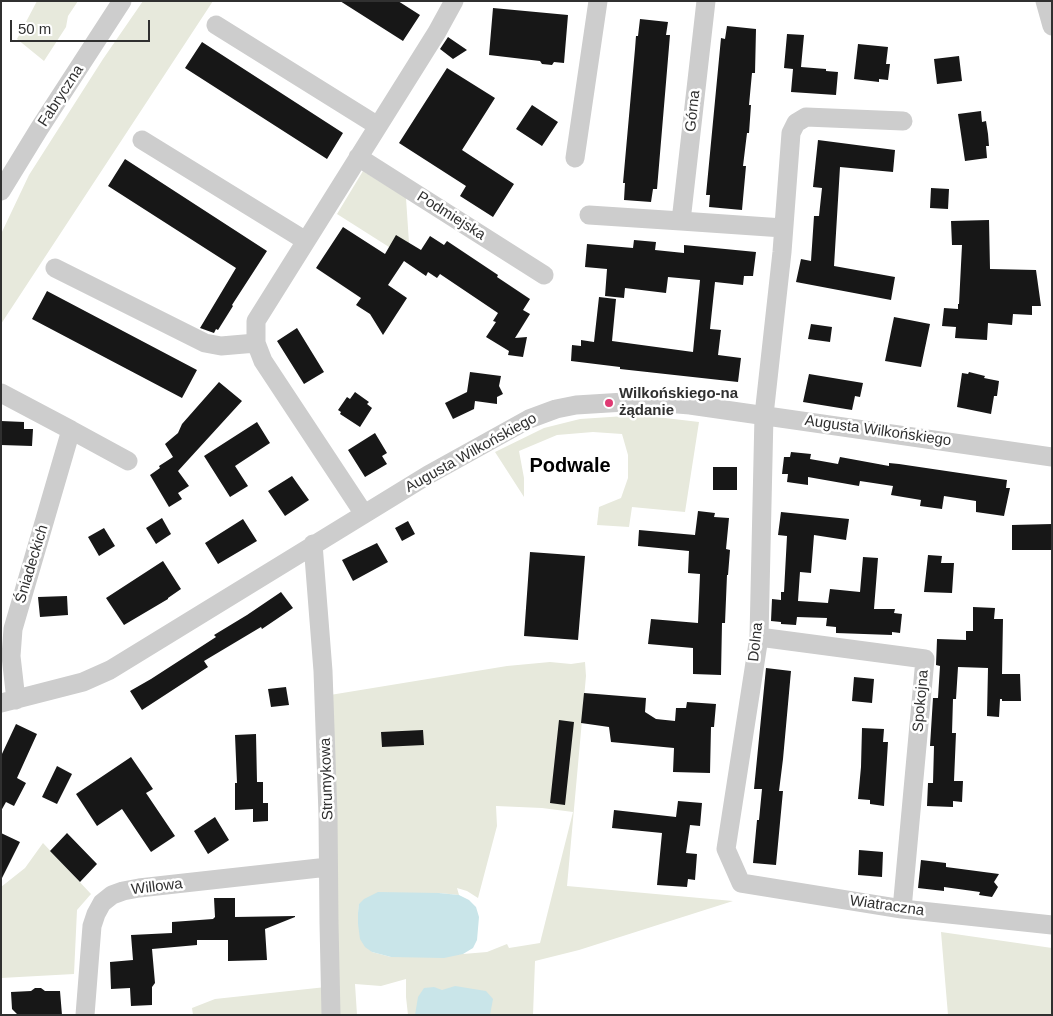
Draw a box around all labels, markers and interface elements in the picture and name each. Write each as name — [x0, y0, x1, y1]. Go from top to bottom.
scale bar — [12, 10, 152, 42]
text: 50 m — [18, 20, 51, 37]
street label: Fabryczna — [34, 62, 88, 130]
street label: Górna — [682, 89, 704, 133]
street label: Podmiejska — [413, 188, 489, 244]
place label: Wilkońskiego-na żądanie — [619, 385, 738, 420]
marker: Wilkońskiego-na żądanie — [603, 397, 615, 409]
street label: Augusta Wilkońskiego — [402, 409, 540, 497]
street label: Augusta Wilkońskiego — [804, 412, 952, 450]
district label: Podwale — [529, 454, 611, 478]
street label: Śniadeckich — [12, 523, 52, 605]
street label: Dolna — [745, 622, 767, 662]
street label: Spokojna — [909, 669, 933, 733]
street label: Strumykowa — [317, 737, 337, 821]
street label: Willowa — [130, 875, 184, 899]
street label: Wiatraczna — [849, 892, 925, 920]

